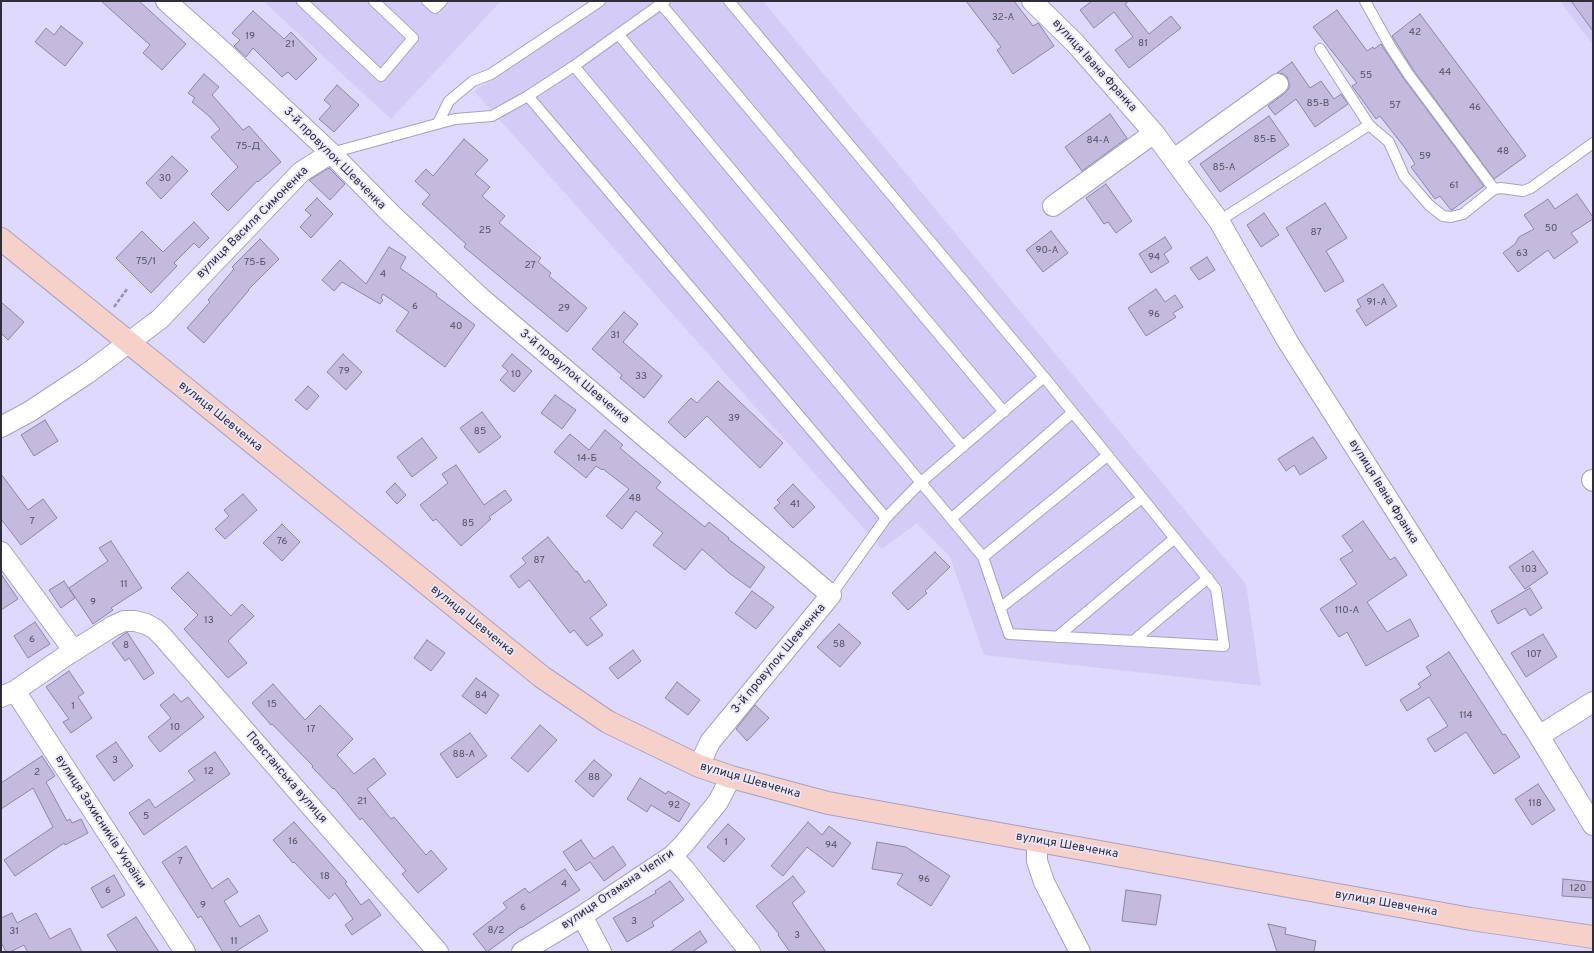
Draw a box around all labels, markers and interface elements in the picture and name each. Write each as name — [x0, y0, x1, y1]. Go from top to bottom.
house number: 32-А — [992, 12, 1014, 24]
street label: вулиця Івана Франка — [1049, 17, 1139, 115]
house number: 42 — [1409, 27, 1421, 39]
house number: 19 — [245, 31, 255, 43]
house number: 81 — [1138, 38, 1148, 50]
house number: 21 — [285, 39, 295, 51]
house number: 44 — [1439, 67, 1451, 79]
house number: 55 — [1360, 70, 1372, 82]
house number: 85-В — [1307, 98, 1329, 110]
house number: 57 — [1389, 100, 1401, 112]
house number: 46 — [1469, 102, 1481, 114]
street label: 3-й провулок Шевченка — [280, 105, 388, 213]
house number: 85-Б — [1254, 134, 1276, 146]
house number: 84-А — [1087, 135, 1109, 147]
house number: 75-Д — [236, 141, 260, 153]
house number: 48 — [1497, 146, 1509, 158]
house number: 59 — [1419, 151, 1431, 163]
house number: 85-А — [1213, 162, 1235, 174]
street label: вулиця Василя Симоненка — [194, 164, 312, 282]
house number: 30 — [159, 173, 171, 185]
house number: 61 — [1449, 180, 1459, 192]
house number: 50 — [1545, 223, 1557, 235]
house number: 25 — [479, 225, 491, 237]
house number: 87 — [1310, 227, 1322, 239]
house number: 90-А — [1036, 245, 1058, 257]
house number: 63 — [1516, 248, 1528, 260]
house number: 94 — [1148, 252, 1160, 264]
house number: 75/1 — [136, 256, 156, 268]
house number: 75-Б — [244, 257, 266, 269]
house number: 27 — [524, 260, 536, 272]
house number: 4 — [380, 269, 386, 281]
house number: 91-А — [1367, 297, 1387, 309]
house number: 6 — [412, 301, 418, 313]
house number: 29 — [558, 303, 570, 315]
house number: 96 — [1148, 309, 1160, 321]
house number: 40 — [450, 321, 462, 333]
street label: 3-й провулок Шевченка — [516, 327, 632, 427]
house number: 31 — [610, 330, 620, 342]
house number: 79 — [338, 366, 350, 378]
house number: 10 — [511, 369, 521, 381]
house number: 33 — [635, 371, 647, 383]
street label: вулиця Шевченка — [175, 379, 265, 455]
house number: 39 — [728, 413, 740, 425]
house number: 85 — [474, 426, 486, 438]
street label: вулиця Івана Франка — [1345, 437, 1421, 547]
house number: 14-Б — [577, 453, 597, 465]
house number: 48 — [629, 493, 641, 505]
house number: 41 — [790, 499, 800, 511]
house number: 7 — [29, 516, 35, 528]
house number: 85 — [462, 518, 474, 530]
house number: 76 — [277, 536, 287, 548]
house number: 87 — [533, 555, 545, 567]
house number: 103 — [1521, 564, 1537, 576]
house number: 11 — [120, 579, 128, 591]
street label: вулиця Шевченка — [427, 583, 517, 659]
house number: 9 — [90, 597, 96, 609]
street label: 3-й провулок Шевченка — [729, 601, 829, 717]
house number: 110-А — [1335, 605, 1359, 617]
house number: 13 — [204, 615, 214, 627]
house number: 6 — [29, 634, 35, 646]
house number: 58 — [833, 639, 845, 651]
house number: 8 — [123, 640, 129, 652]
house number: 107 — [1526, 649, 1542, 661]
house number: 84 — [475, 690, 487, 702]
house number: 15 — [267, 699, 277, 711]
house number: 1 — [71, 701, 75, 713]
house number: 114 — [1459, 710, 1473, 722]
house number: 10 — [170, 722, 180, 734]
house number: 17 — [307, 724, 315, 736]
street label: Повстанська вулиця — [242, 729, 330, 827]
house number: 88-А — [453, 749, 475, 761]
street label: вулиця Захисників України — [51, 753, 149, 891]
house number: 3 — [112, 755, 118, 767]
street label: вулиця Шевченка — [698, 760, 802, 802]
house number: 12 — [204, 766, 214, 778]
house number: 2 — [34, 767, 40, 779]
house number: 88 — [588, 772, 600, 784]
house number: 21 — [357, 796, 367, 808]
house number: 118 — [1528, 798, 1542, 810]
house number: 92 — [668, 800, 680, 812]
house number: 5 — [143, 811, 149, 823]
street label: вулиця Шевченка — [1015, 830, 1119, 862]
house number: 16 — [288, 836, 298, 848]
house number: 1 — [724, 837, 728, 849]
house number: 94 — [825, 840, 837, 852]
street label: вулиця Отамана Чепіги — [559, 847, 677, 933]
house number: 7 — [177, 856, 183, 868]
house number: 18 — [320, 871, 330, 883]
house number: 96 — [918, 874, 930, 886]
house number: 4 — [561, 879, 567, 891]
house number: 120 — [1570, 883, 1586, 895]
house number: 6 — [105, 885, 111, 897]
street label: вулиця Шевченка — [1334, 888, 1438, 920]
house number: 9 — [200, 900, 206, 912]
house number: 6 — [520, 902, 526, 914]
house number: 3 — [631, 916, 637, 928]
house number: 8/2 — [488, 925, 504, 937]
house number: 31 — [9, 926, 19, 938]
house number: 3 — [794, 930, 800, 942]
house number: 11 — [230, 936, 238, 948]

